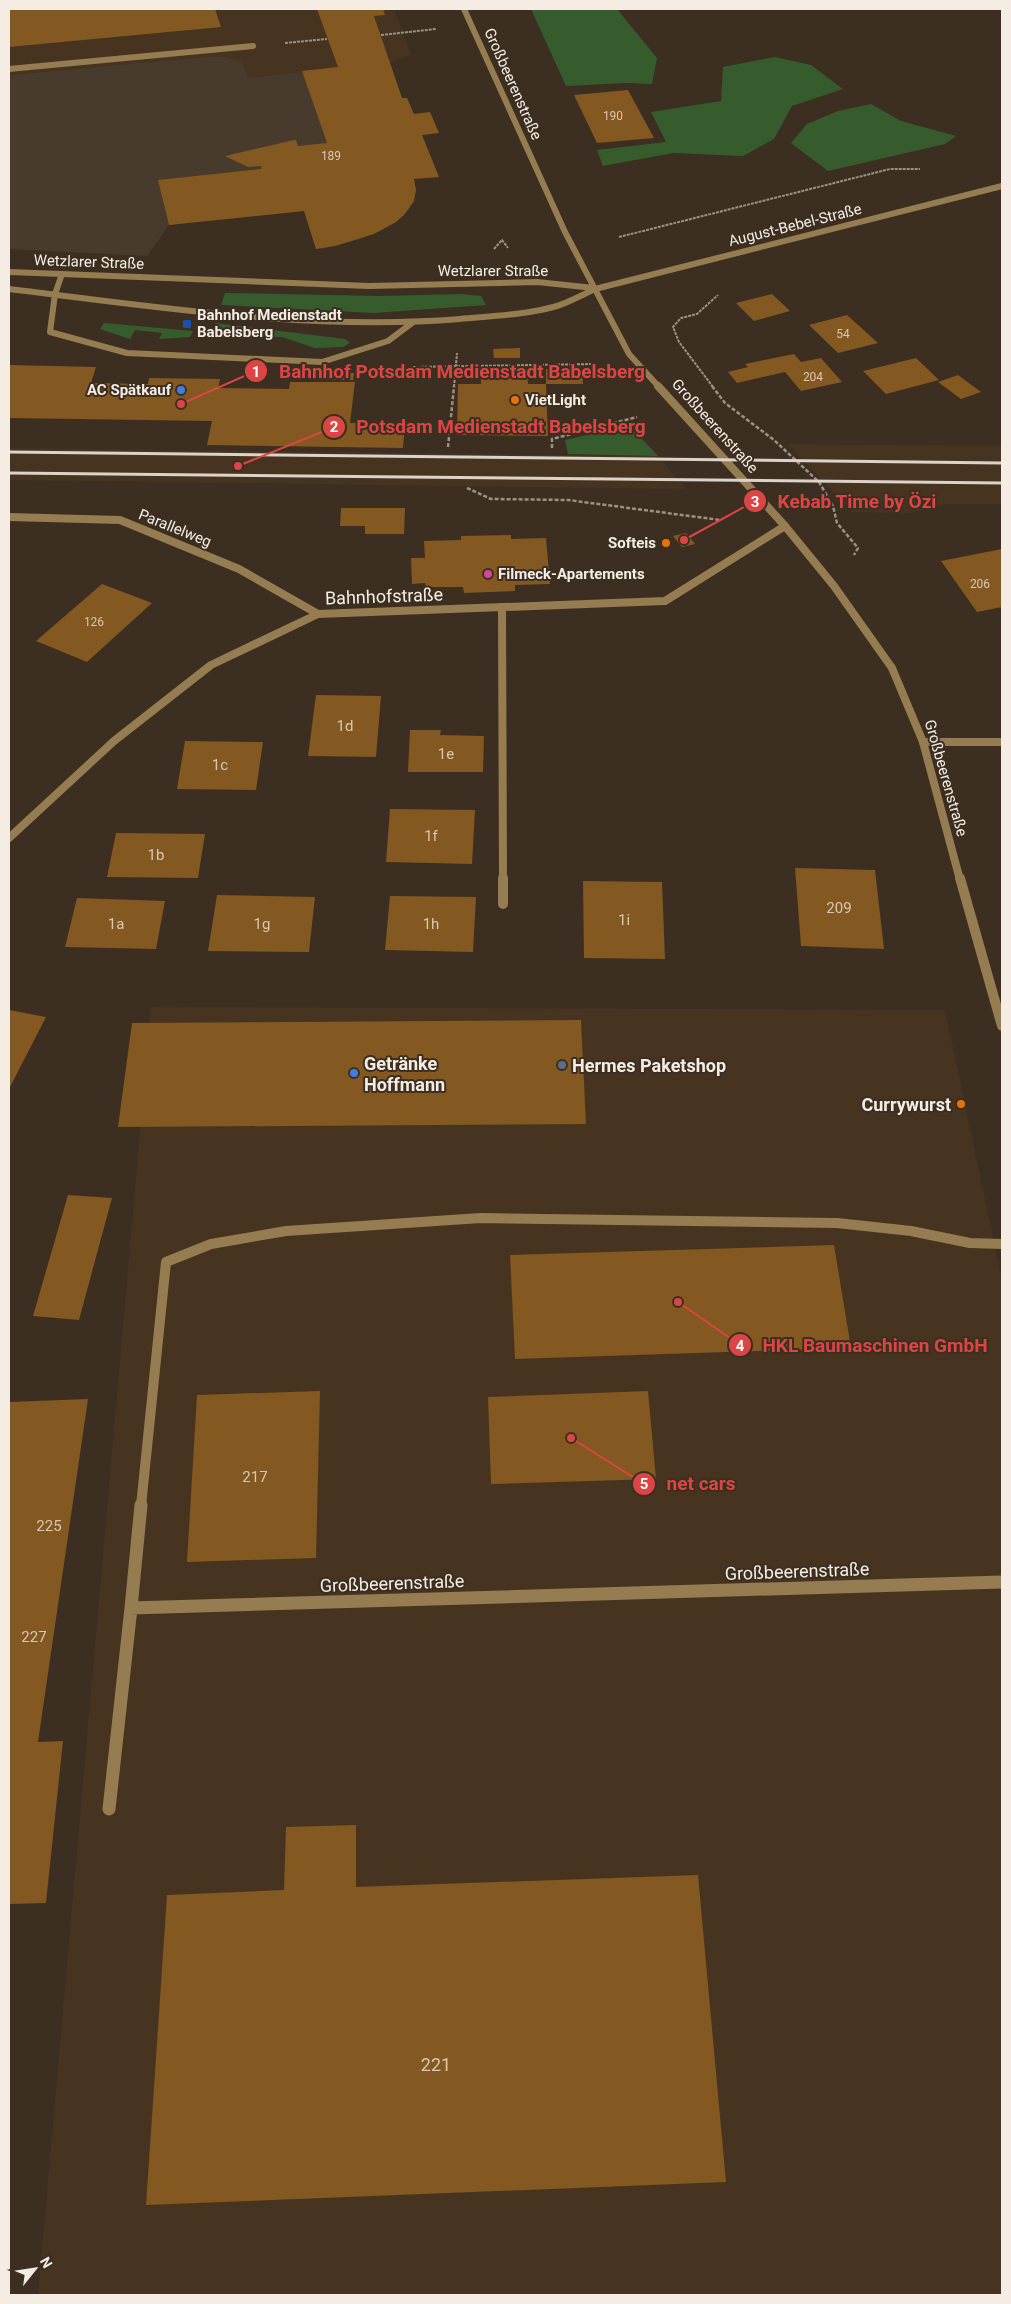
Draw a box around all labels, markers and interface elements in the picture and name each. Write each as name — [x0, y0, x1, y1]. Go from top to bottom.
street label: Großbeerenstraße — [480, 25, 546, 143]
house number: 190 — [603, 109, 623, 123]
house number: 189 — [321, 149, 341, 163]
street label: August-Bebel-Straße — [727, 200, 863, 250]
street label: Wetzlarer Straße — [33, 251, 145, 273]
street label: Wetzlarer Straße — [438, 262, 548, 280]
place label: Bahnhof Medienstadt Babelsberg — [197, 306, 342, 341]
marker: Bahnhof Medienstadt Babelsberg — [181, 318, 193, 330]
house number: 54 — [836, 327, 850, 341]
callout: Bahnhof Potsdam Medienstadt Babelsberg — [244, 354, 654, 388]
text: Bahnhof Potsdam Medienstadt Babelsberg — [279, 360, 645, 383]
text: 1 — [252, 363, 260, 381]
house number: 204 — [803, 370, 823, 384]
street label: Großbeerenstraße — [668, 375, 762, 477]
place label: AC Spätkauf — [87, 381, 172, 399]
marker: AC Spätkauf — [175, 384, 187, 396]
place label: VietLight — [525, 391, 586, 409]
marker: VietLight — [509, 394, 521, 406]
callout: Potsdam Medienstadt Babelsberg — [321, 410, 656, 444]
text: Potsdam Medienstadt Babelsberg — [356, 415, 646, 438]
text: 2 — [330, 418, 339, 436]
callout: Kebab Time by Özi — [742, 484, 947, 518]
text: Kebab Time by Özi — [778, 490, 936, 513]
text: 3 — [751, 493, 759, 511]
street label: Parallelweg — [136, 505, 214, 551]
place label: Softeis — [608, 534, 656, 552]
marker: Softeis — [660, 537, 672, 549]
place label: Filmeck-Apartements — [498, 565, 645, 583]
marker: Filmeck-Apartements — [482, 568, 494, 580]
house number: 206 — [970, 577, 990, 591]
street label: Bahnhofstraße — [325, 583, 443, 609]
house number: 126 — [84, 615, 104, 629]
house number: 1d — [337, 717, 353, 735]
street label: Großbeerenstraße — [921, 718, 971, 838]
house number: 1e — [438, 745, 454, 763]
house number: 1c — [212, 756, 228, 774]
house number: 1f — [424, 827, 439, 845]
house number: 1b — [148, 846, 164, 864]
house number: 209 — [826, 899, 852, 917]
house number: 1i — [618, 911, 630, 929]
house number: 1a — [108, 915, 124, 933]
house number: 1g — [254, 915, 270, 933]
house number: 1h — [423, 915, 439, 933]
place label: Getränke Hoffmann — [364, 1053, 445, 1095]
place label: Hermes Paketshop — [572, 1055, 726, 1076]
marker: Hermes Paketshop — [556, 1059, 568, 1071]
marker: Getränke Hoffmann — [348, 1067, 360, 1079]
place label: Currywurst — [862, 1094, 951, 1115]
marker: Currywurst — [955, 1098, 967, 1110]
callout: HKL Baumaschinen GmbH — [728, 1328, 998, 1362]
text: HKL Baumaschinen GmbH — [762, 1334, 988, 1357]
text: 4 — [736, 1337, 745, 1355]
callout: net cars — [632, 1467, 745, 1501]
house number: 217 — [242, 1468, 268, 1486]
text: net cars — [667, 1472, 736, 1495]
text: 5 — [640, 1475, 648, 1493]
house number: 225 — [36, 1517, 62, 1535]
street label: Großbeerenstraße — [724, 1558, 870, 1584]
street label: Großbeerenstraße — [319, 1570, 465, 1596]
house number: 227 — [21, 1628, 47, 1646]
house number: 221 — [421, 2054, 451, 2075]
north arrow — [10, 2244, 60, 2294]
text: N — [37, 2254, 56, 2271]

